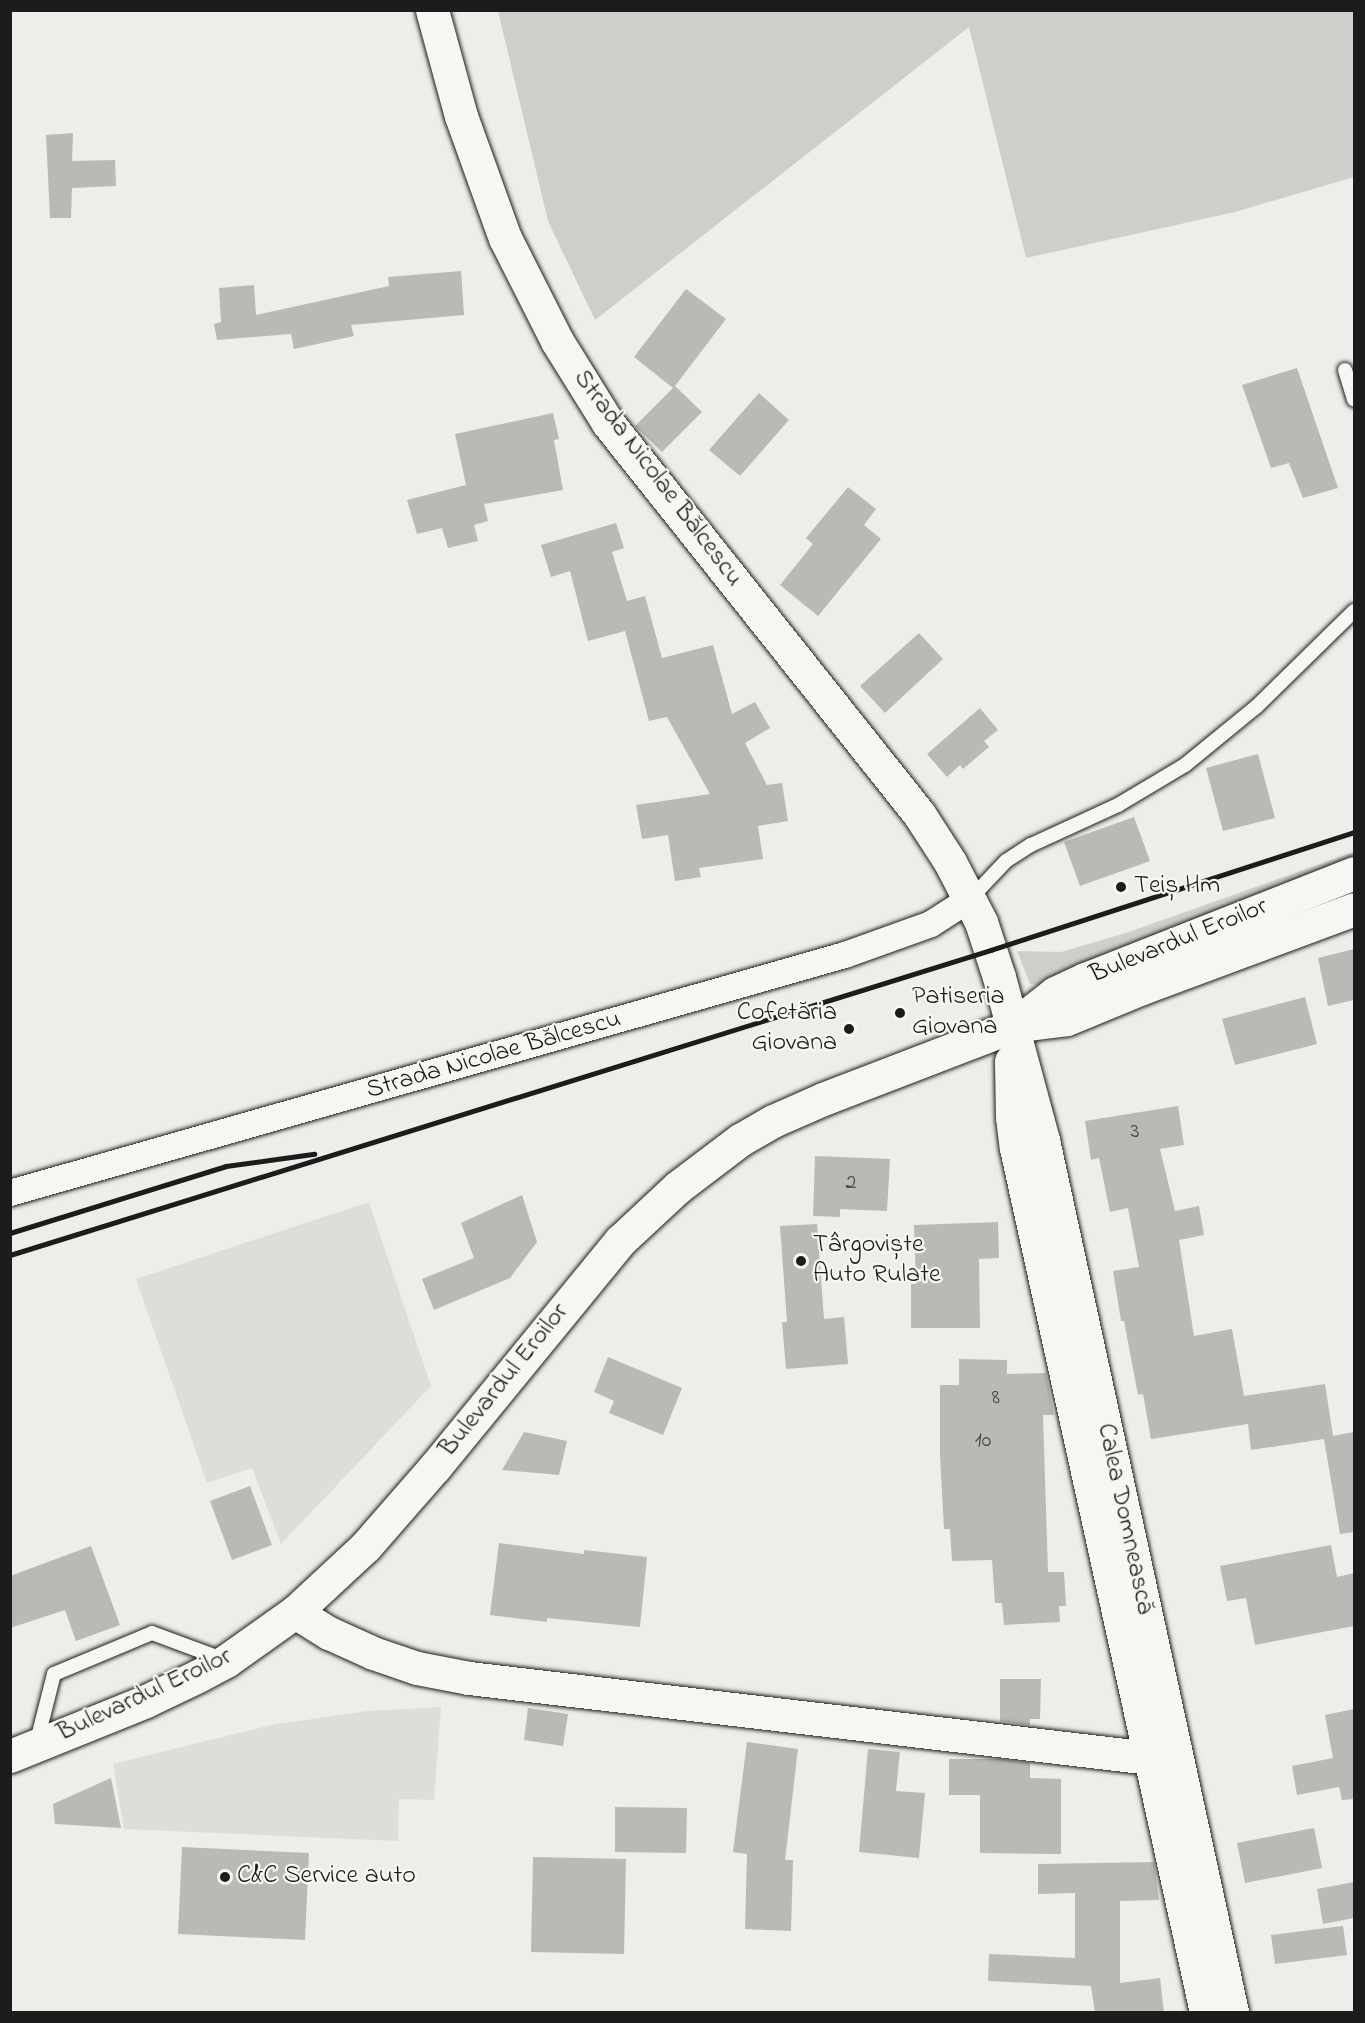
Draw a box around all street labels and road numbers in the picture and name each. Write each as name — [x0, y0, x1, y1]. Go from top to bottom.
street label: Strada Nicolae Bălcescu — [565, 364, 749, 594]
street label: Bulevardul Eroilor — [1086, 892, 1272, 992]
street label: Strada Nicolae Bălcescu — [363, 1005, 625, 1107]
street label: Bulevardul Eroilor — [434, 1298, 576, 1464]
street label: Calea Domnească — [1089, 1421, 1159, 1617]
street label: Bulevardul Eroilor — [53, 1642, 237, 1750]

